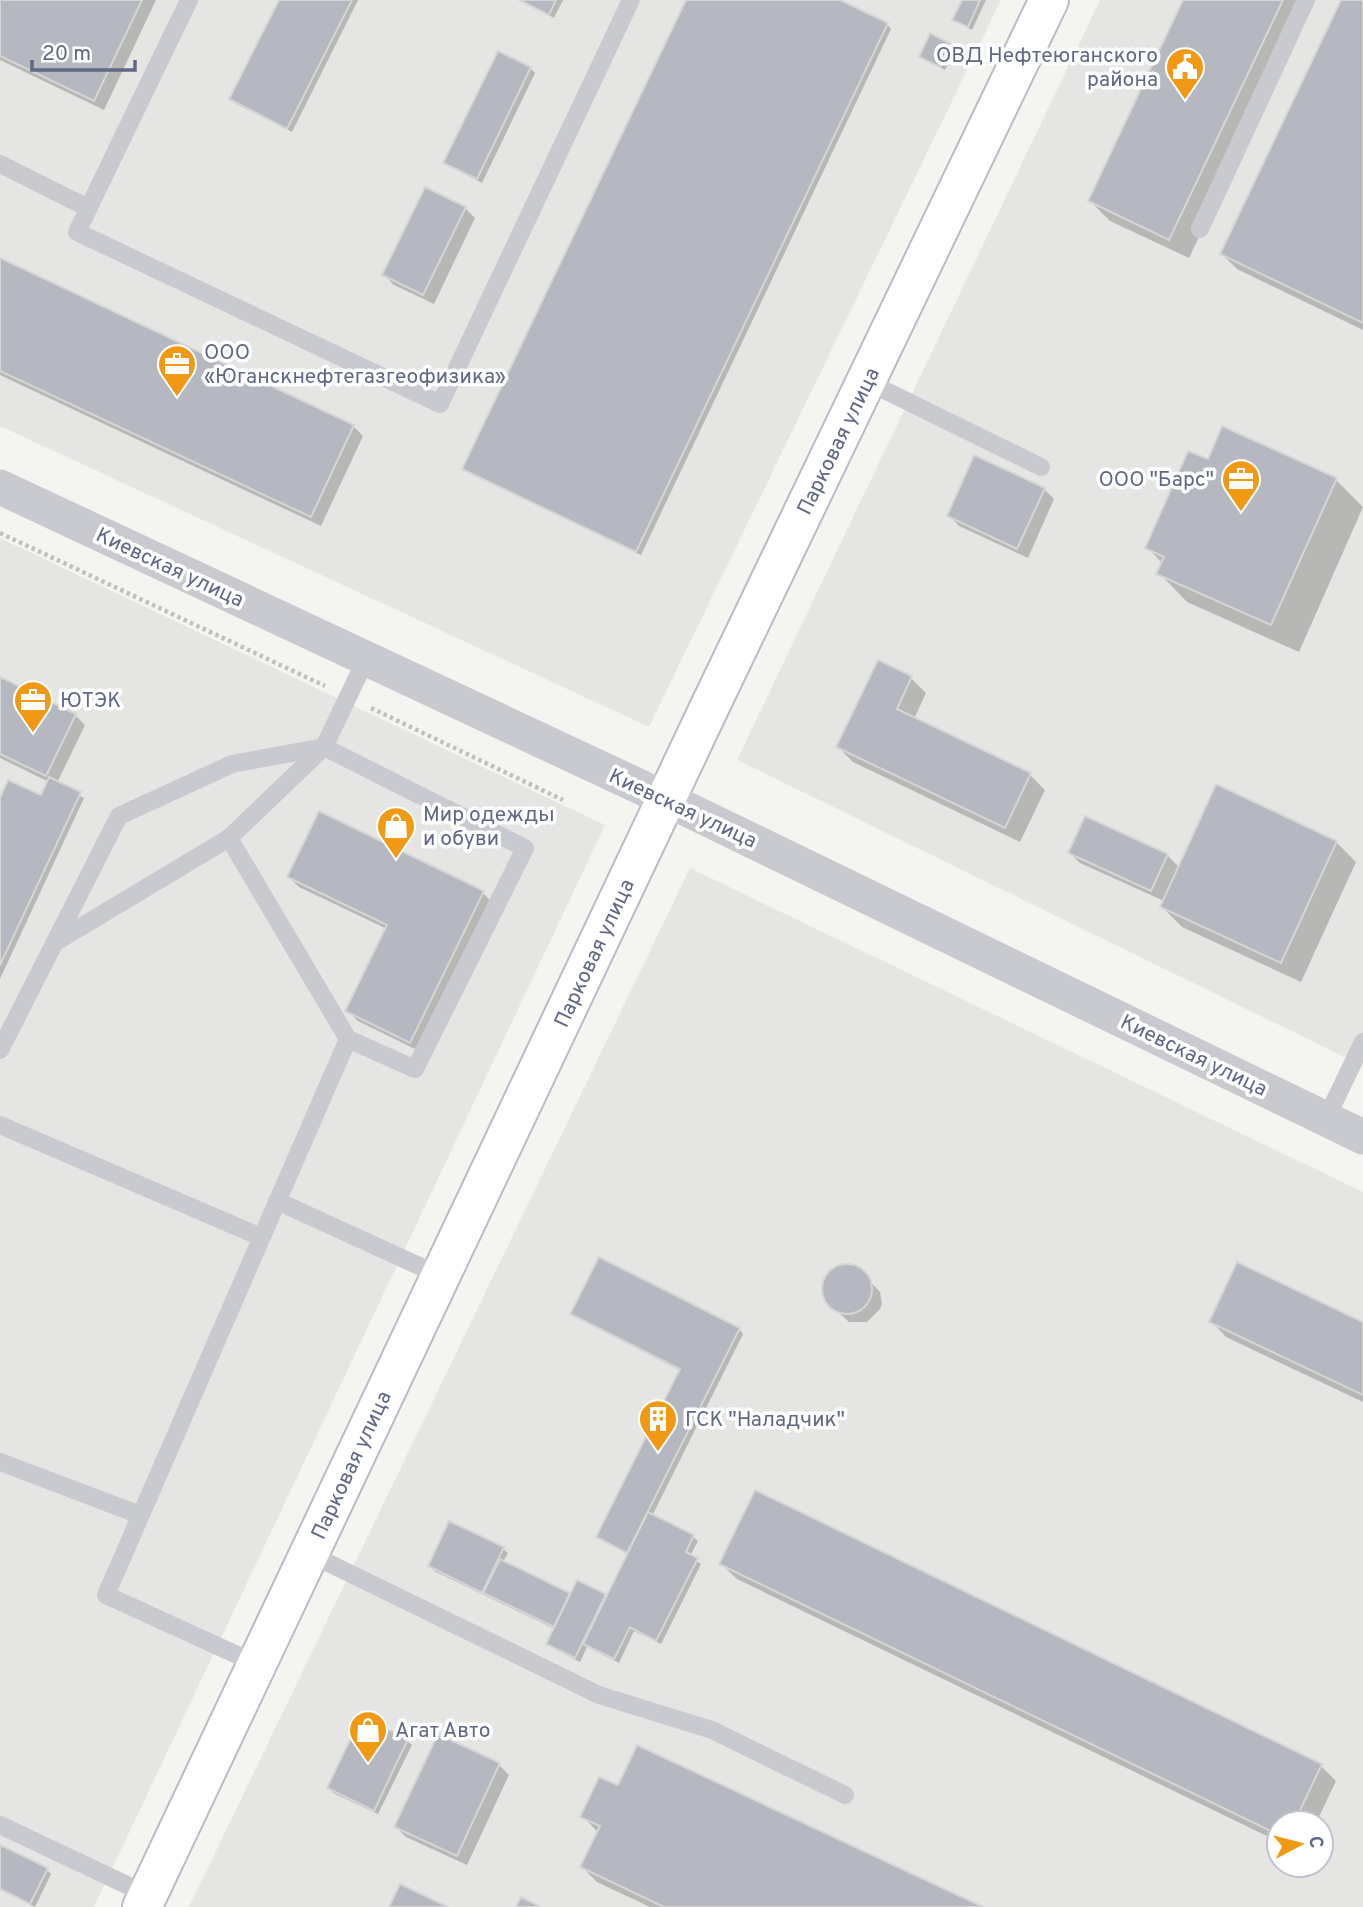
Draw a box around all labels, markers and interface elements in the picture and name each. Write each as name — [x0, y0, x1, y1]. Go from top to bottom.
scale bar — [32, 28, 135, 72]
text: 20 m — [42, 41, 91, 68]
place label: ОВД Нефтеюганского района — [936, 43, 1158, 94]
public building icon: ОВД Нефтеюганского района — [1164, 46, 1206, 101]
place label: ООО «Юганскнефтегазгеофизика» — [204, 340, 506, 391]
office icon: ООО «Юганскнефтегазгеофизика» — [156, 343, 198, 398]
street label: Парковая улица — [792, 363, 887, 520]
office icon: ООО "Барс" — [1220, 458, 1262, 513]
place label: ООО "Барс" — [1098, 467, 1214, 494]
street label: Киевская улица — [91, 522, 248, 614]
office icon: ЮТЭК — [12, 679, 54, 734]
place label: ЮТЭК — [60, 688, 121, 715]
street label: Киевская улица — [604, 763, 761, 855]
place label: Мир одежды и обуви — [423, 802, 555, 853]
shop icon: Мир одежды и обуви — [375, 805, 417, 860]
street label: Парковая улица — [549, 875, 642, 1032]
street label: Киевская улица — [1115, 1009, 1271, 1104]
street label: Парковая улица — [306, 1387, 399, 1544]
building icon: ГСК "Наладчик" — [637, 1398, 679, 1453]
place label: ГСК "Наладчик" — [685, 1407, 845, 1434]
shop icon: Агат Авто — [347, 1709, 389, 1764]
place label: Агат Авто — [395, 1718, 490, 1745]
north arrow — [1265, 1809, 1335, 1879]
text: С — [1302, 1835, 1328, 1850]

